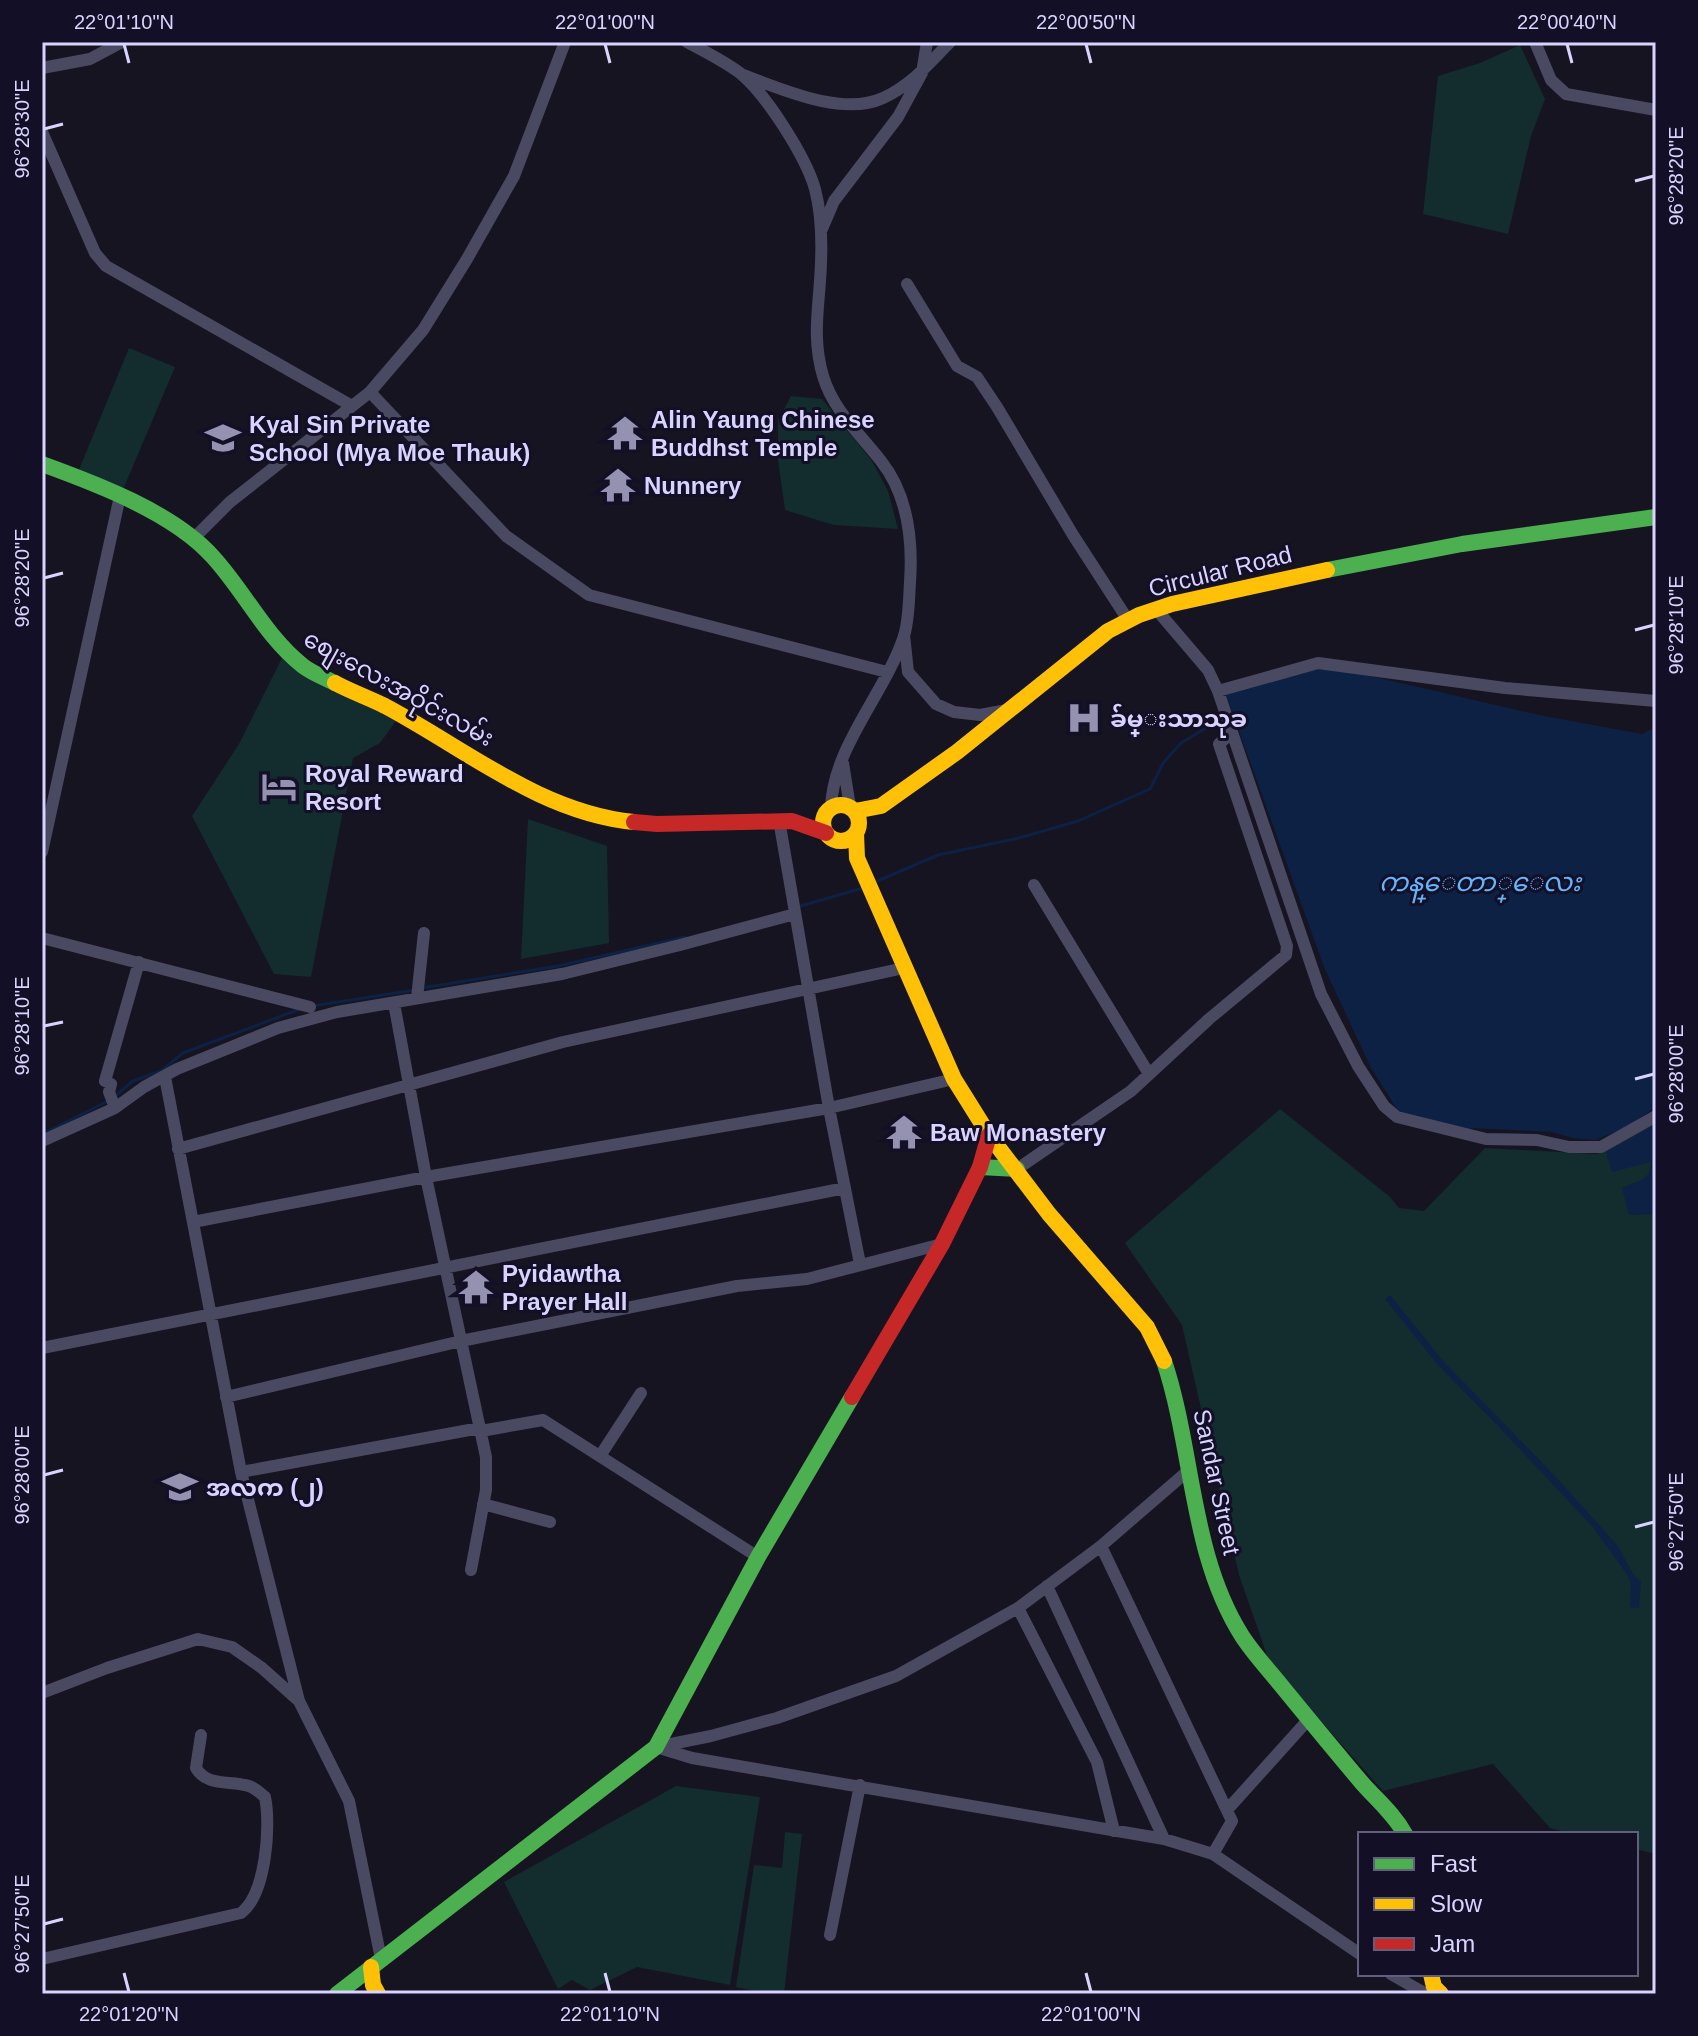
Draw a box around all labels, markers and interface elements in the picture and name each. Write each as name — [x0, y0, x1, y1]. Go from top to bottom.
text: 22°01'10"N — [74, 11, 174, 33]
text: 22°01'00"N — [555, 11, 655, 33]
text: 22°00'50"N — [1036, 11, 1136, 33]
text: 22°00'40"N — [1517, 11, 1617, 33]
text: 96°28'30"E — [11, 80, 33, 179]
text: 96°28'20"E — [1665, 127, 1687, 226]
place label: Alin Yaung Chinese Buddhst Temple — [651, 406, 875, 461]
place label: Kyal Sin Private School (Mya Moe Thauk) — [249, 411, 530, 466]
temple icon: Alin Yaung Chinese Buddhst Temple — [606, 414, 644, 452]
school or university icon: Kyal Sin Private School (Mya Moe Thauk) — [204, 419, 242, 457]
temple icon: Nunnery — [599, 466, 637, 504]
place label: Nunnery — [644, 472, 742, 499]
text: 96°28'20"E — [11, 529, 33, 628]
street label: Circular Road — [1146, 540, 1294, 602]
text: 96°28'10"E — [1665, 576, 1687, 675]
street label: စျေးလေးအဝိုင်းလမ်း — [296, 623, 500, 757]
hospital icon: ခ်မ္းသာသုခ — [1065, 699, 1103, 737]
place label: ခ်မ္းသာသုခ — [1110, 703, 1247, 738]
place label: Royal Reward Resort — [305, 760, 464, 815]
hotel icon: Royal Reward Resort — [260, 768, 298, 806]
water label: ကန္ေတာ္ေလး — [1379, 867, 1583, 904]
text: 96°28'10"E — [11, 977, 33, 1076]
text: 96°28'00"E — [1665, 1025, 1687, 1124]
temple icon: Baw Monastery — [885, 1113, 923, 1151]
place label: Baw Monastery — [930, 1119, 1107, 1146]
place label: Pyidawtha Prayer Hall — [502, 1260, 627, 1315]
temple icon: Pyidawtha Prayer Hall — [457, 1268, 495, 1306]
street label: Sandar Street — [1188, 1407, 1246, 1558]
text: 96°28'00"E — [11, 1426, 33, 1525]
school or university icon: အလက (၂) — [161, 1468, 199, 1506]
text: 96°27'50"E — [1665, 1473, 1687, 1572]
place label: အလက (၂) — [206, 1474, 324, 1507]
legend — [1358, 1832, 1638, 1976]
text: Fast — [1430, 1850, 1477, 1877]
text: 96°27'50"E — [11, 1875, 33, 1974]
text: Slow — [1430, 1890, 1483, 1917]
text: Jam — [1430, 1930, 1475, 1957]
text: 22°01'20"N — [79, 2003, 179, 2025]
text: 22°01'10"N — [560, 2003, 660, 2025]
text: 22°01'00"N — [1041, 2003, 1141, 2025]

